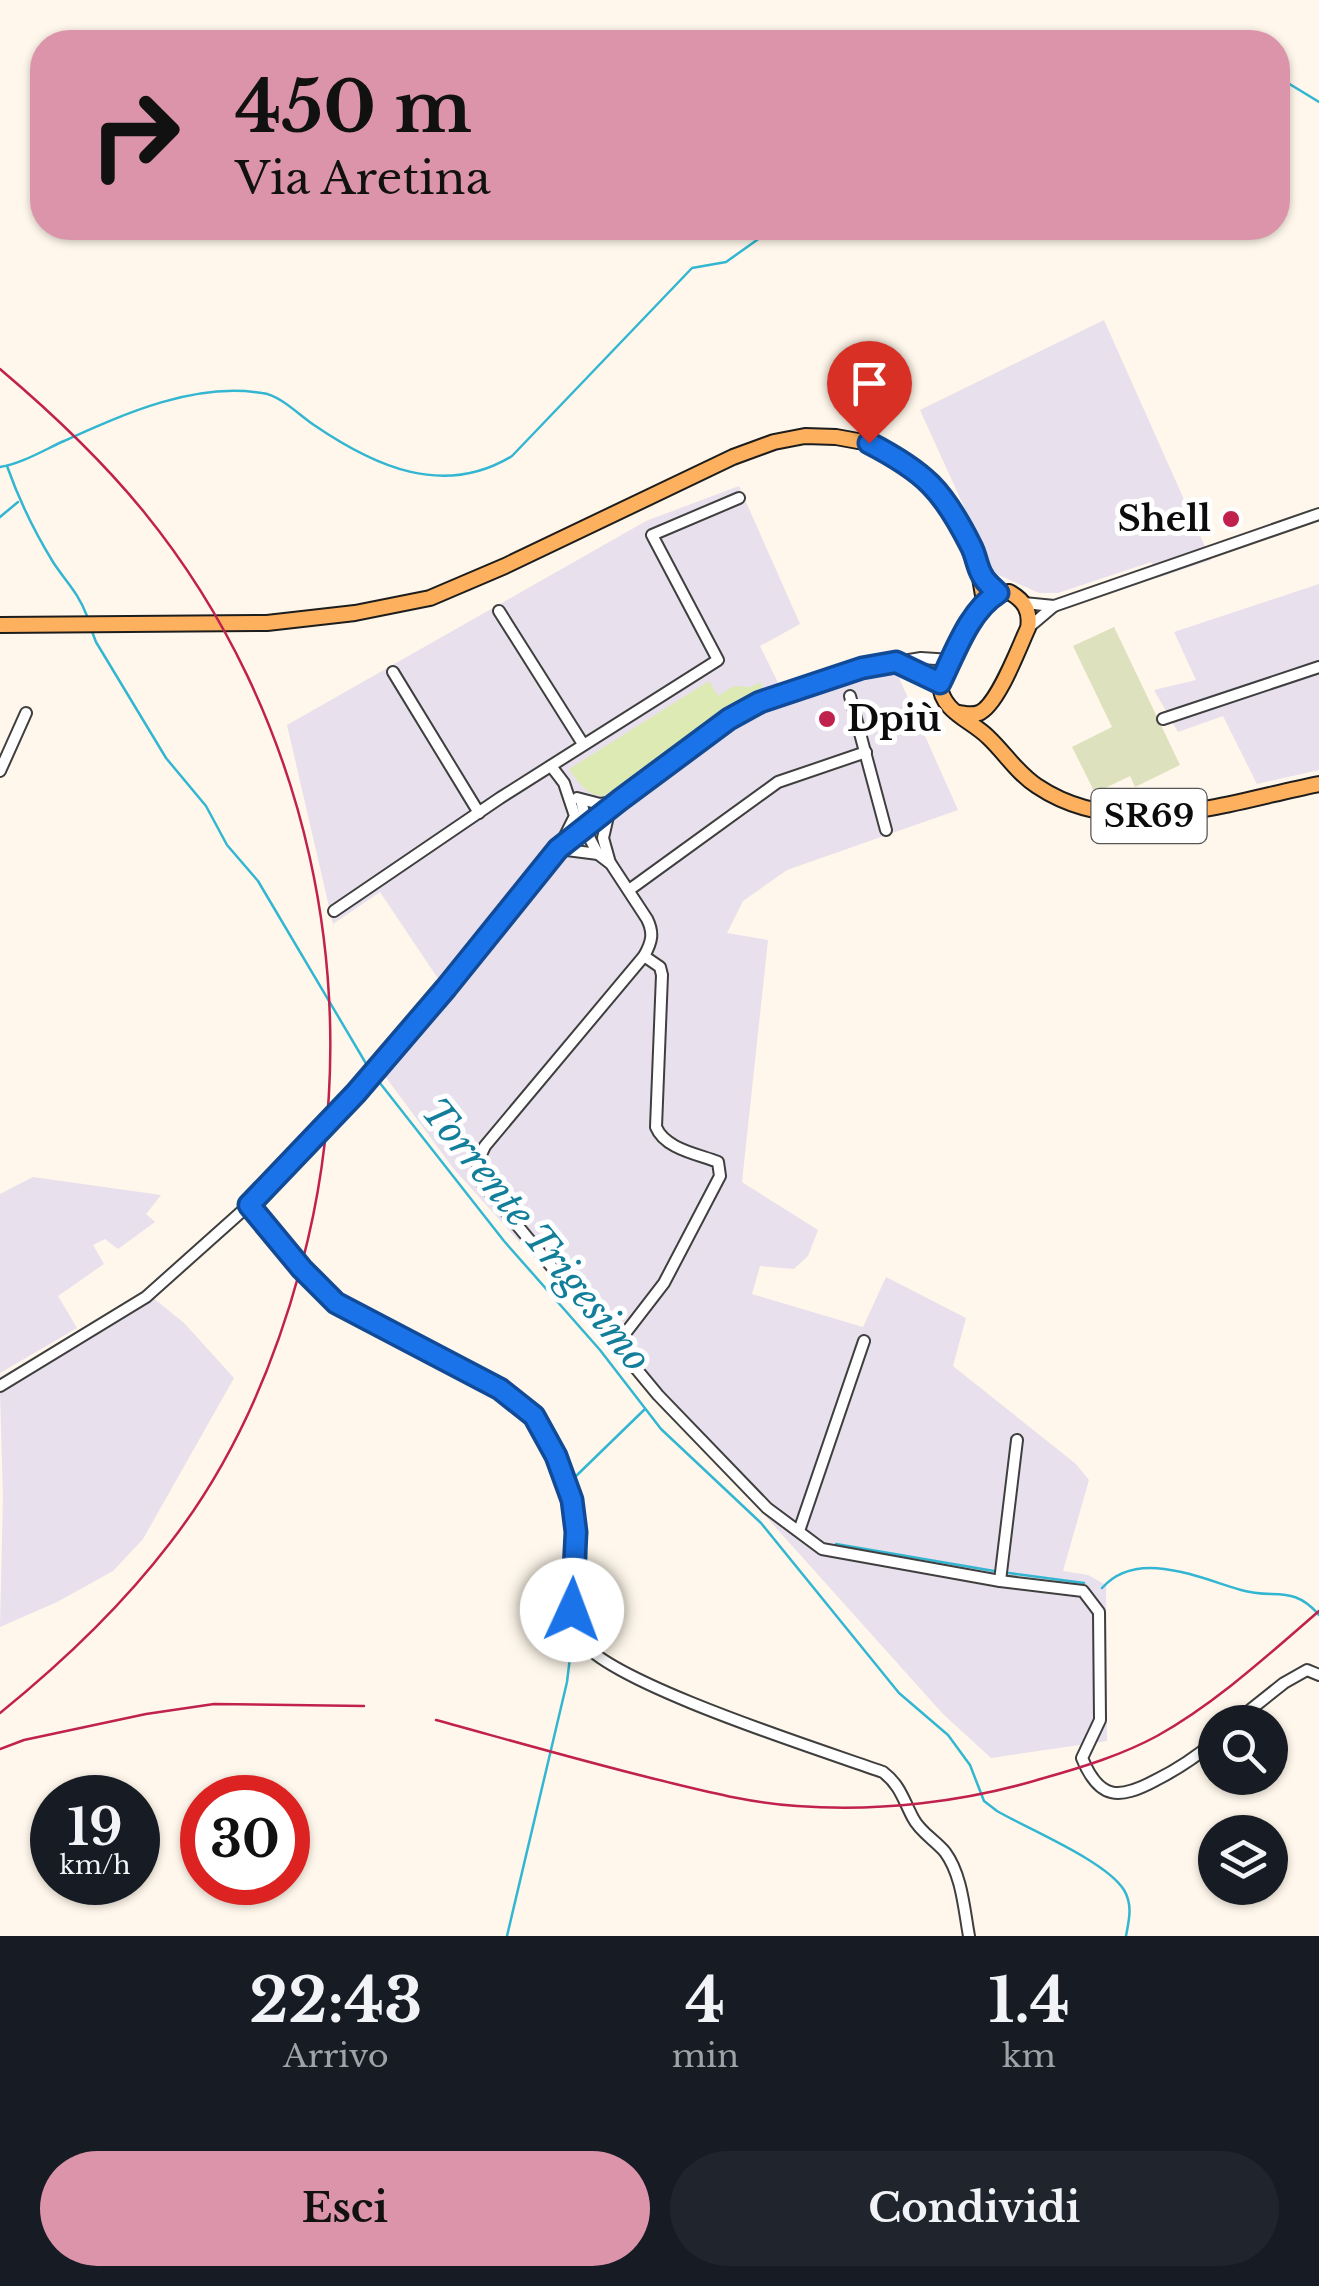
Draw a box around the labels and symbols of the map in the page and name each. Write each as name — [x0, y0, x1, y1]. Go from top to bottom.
pin — [827, 341, 912, 444]
place label: Shell — [1117, 497, 1211, 540]
marker: Shell — [1220, 508, 1242, 530]
place label: Dpiù — [847, 697, 941, 740]
marker: Dpiù — [816, 708, 838, 730]
road number: SR69 — [1092, 789, 1206, 843]
water label: Torrente Trigesimo — [412, 1088, 661, 1381]
position arrow — [520, 1558, 624, 1662]
speed limit sign: 30 — [180, 1775, 310, 1905]

